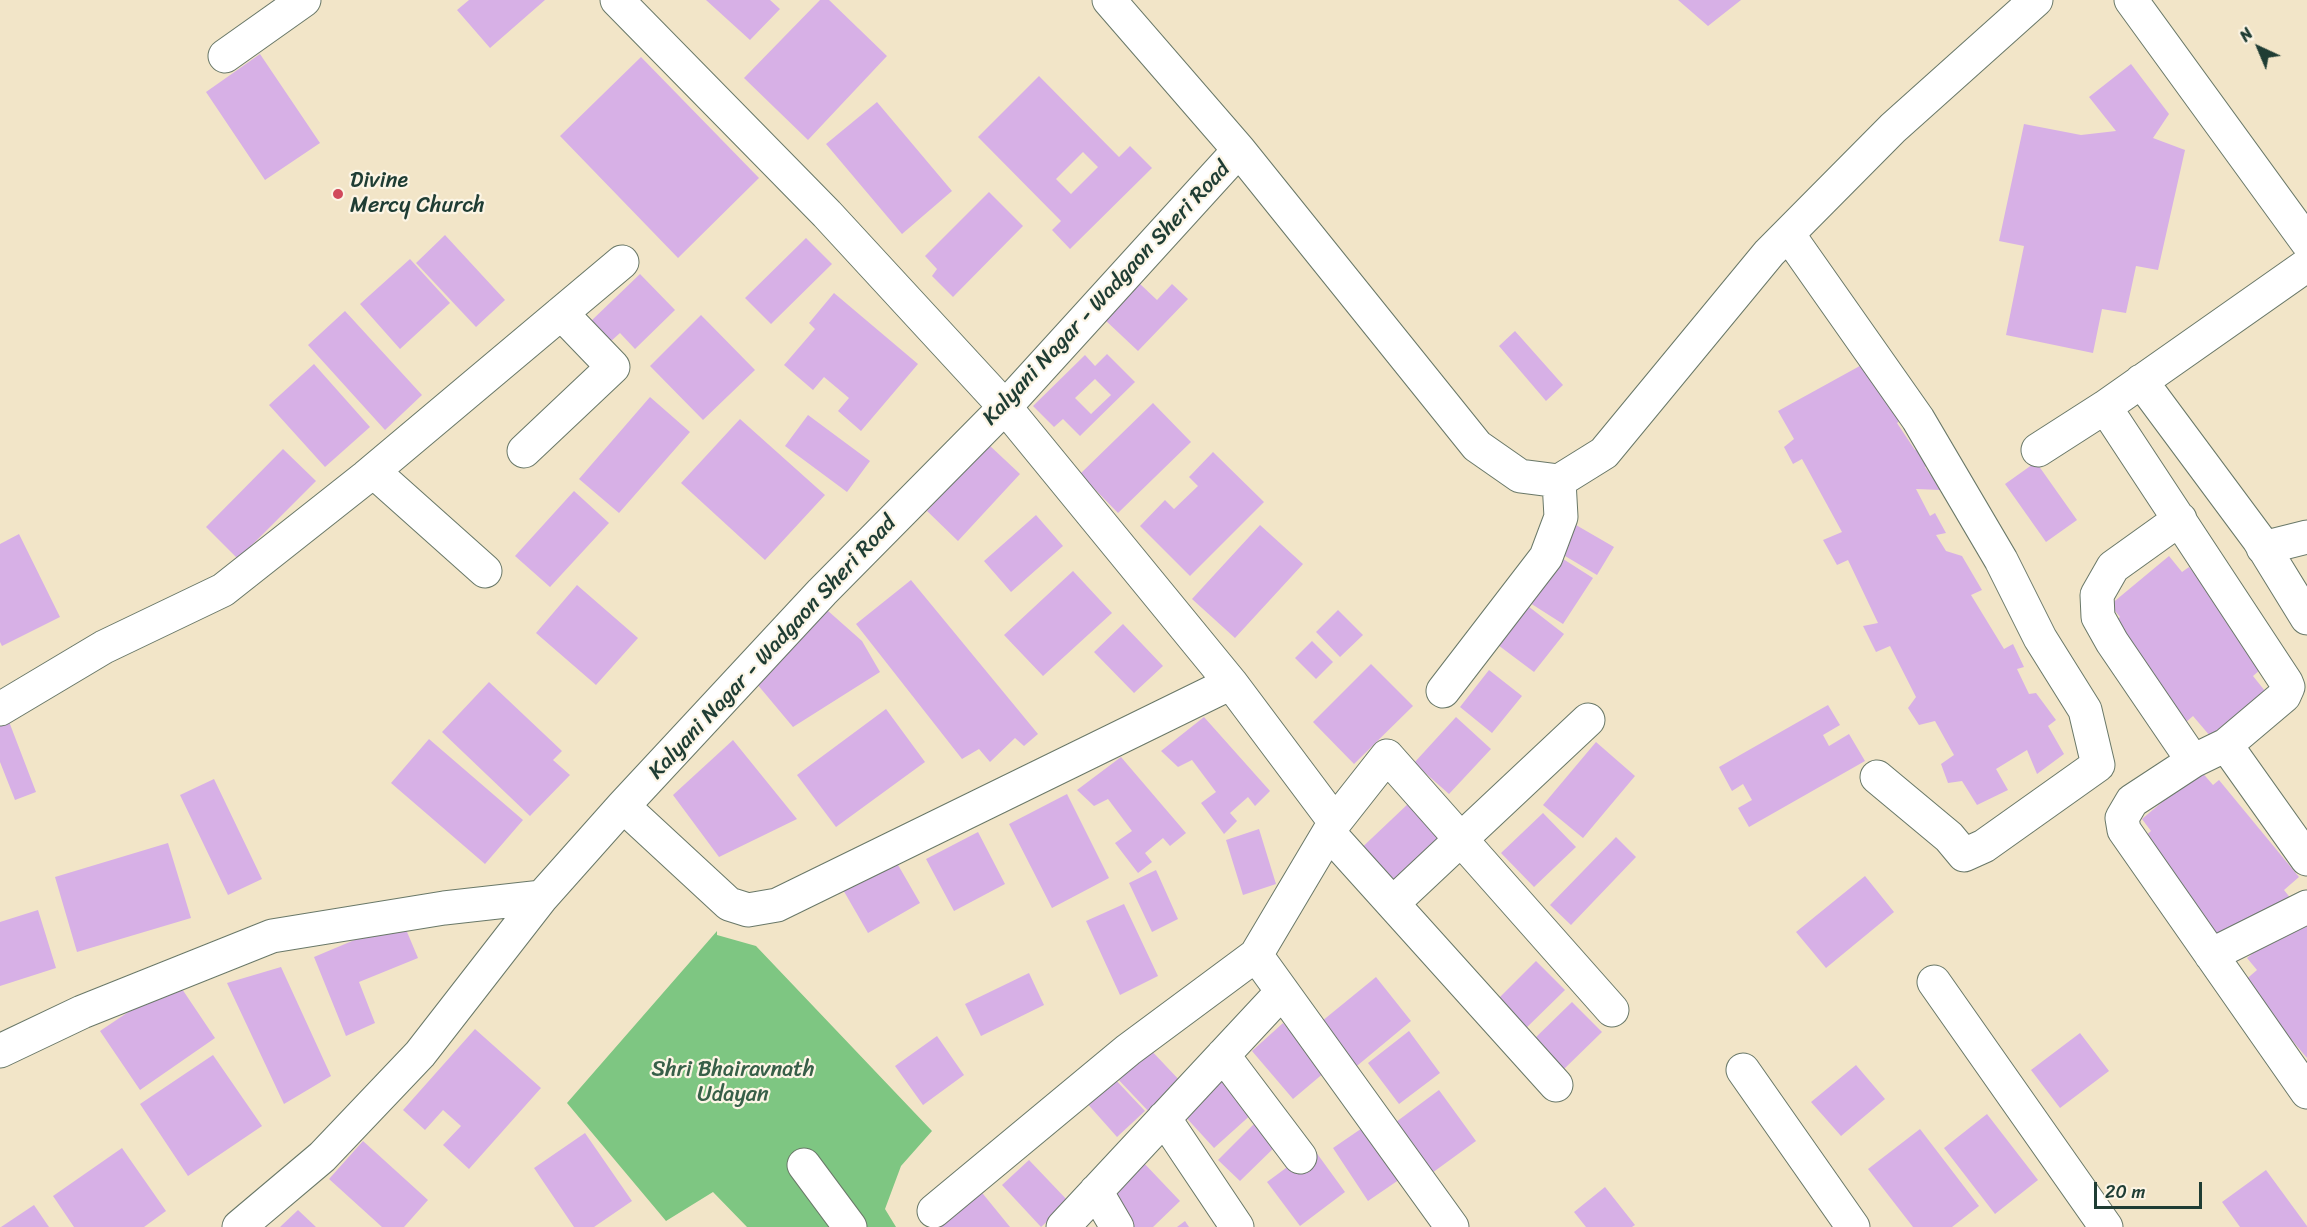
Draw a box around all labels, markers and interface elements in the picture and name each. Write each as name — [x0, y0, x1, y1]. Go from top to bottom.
north arrow — [2229, 18, 2289, 78]
text: N — [2232, 20, 2260, 49]
street label: Kalyani Nagar - Wadgaon Sheri Road — [978, 157, 1236, 431]
place label: Divine Mercy Church — [350, 168, 485, 220]
marker: Divine Mercy Church — [331, 187, 345, 201]
street label: Kalyani Nagar - Wadgaon Sheri Road — [644, 511, 902, 785]
park label: Shri Bhairavnath Udayan — [651, 1057, 815, 1108]
scale bar — [2097, 1170, 2205, 1208]
text: 20 m — [2105, 1176, 2145, 1208]

